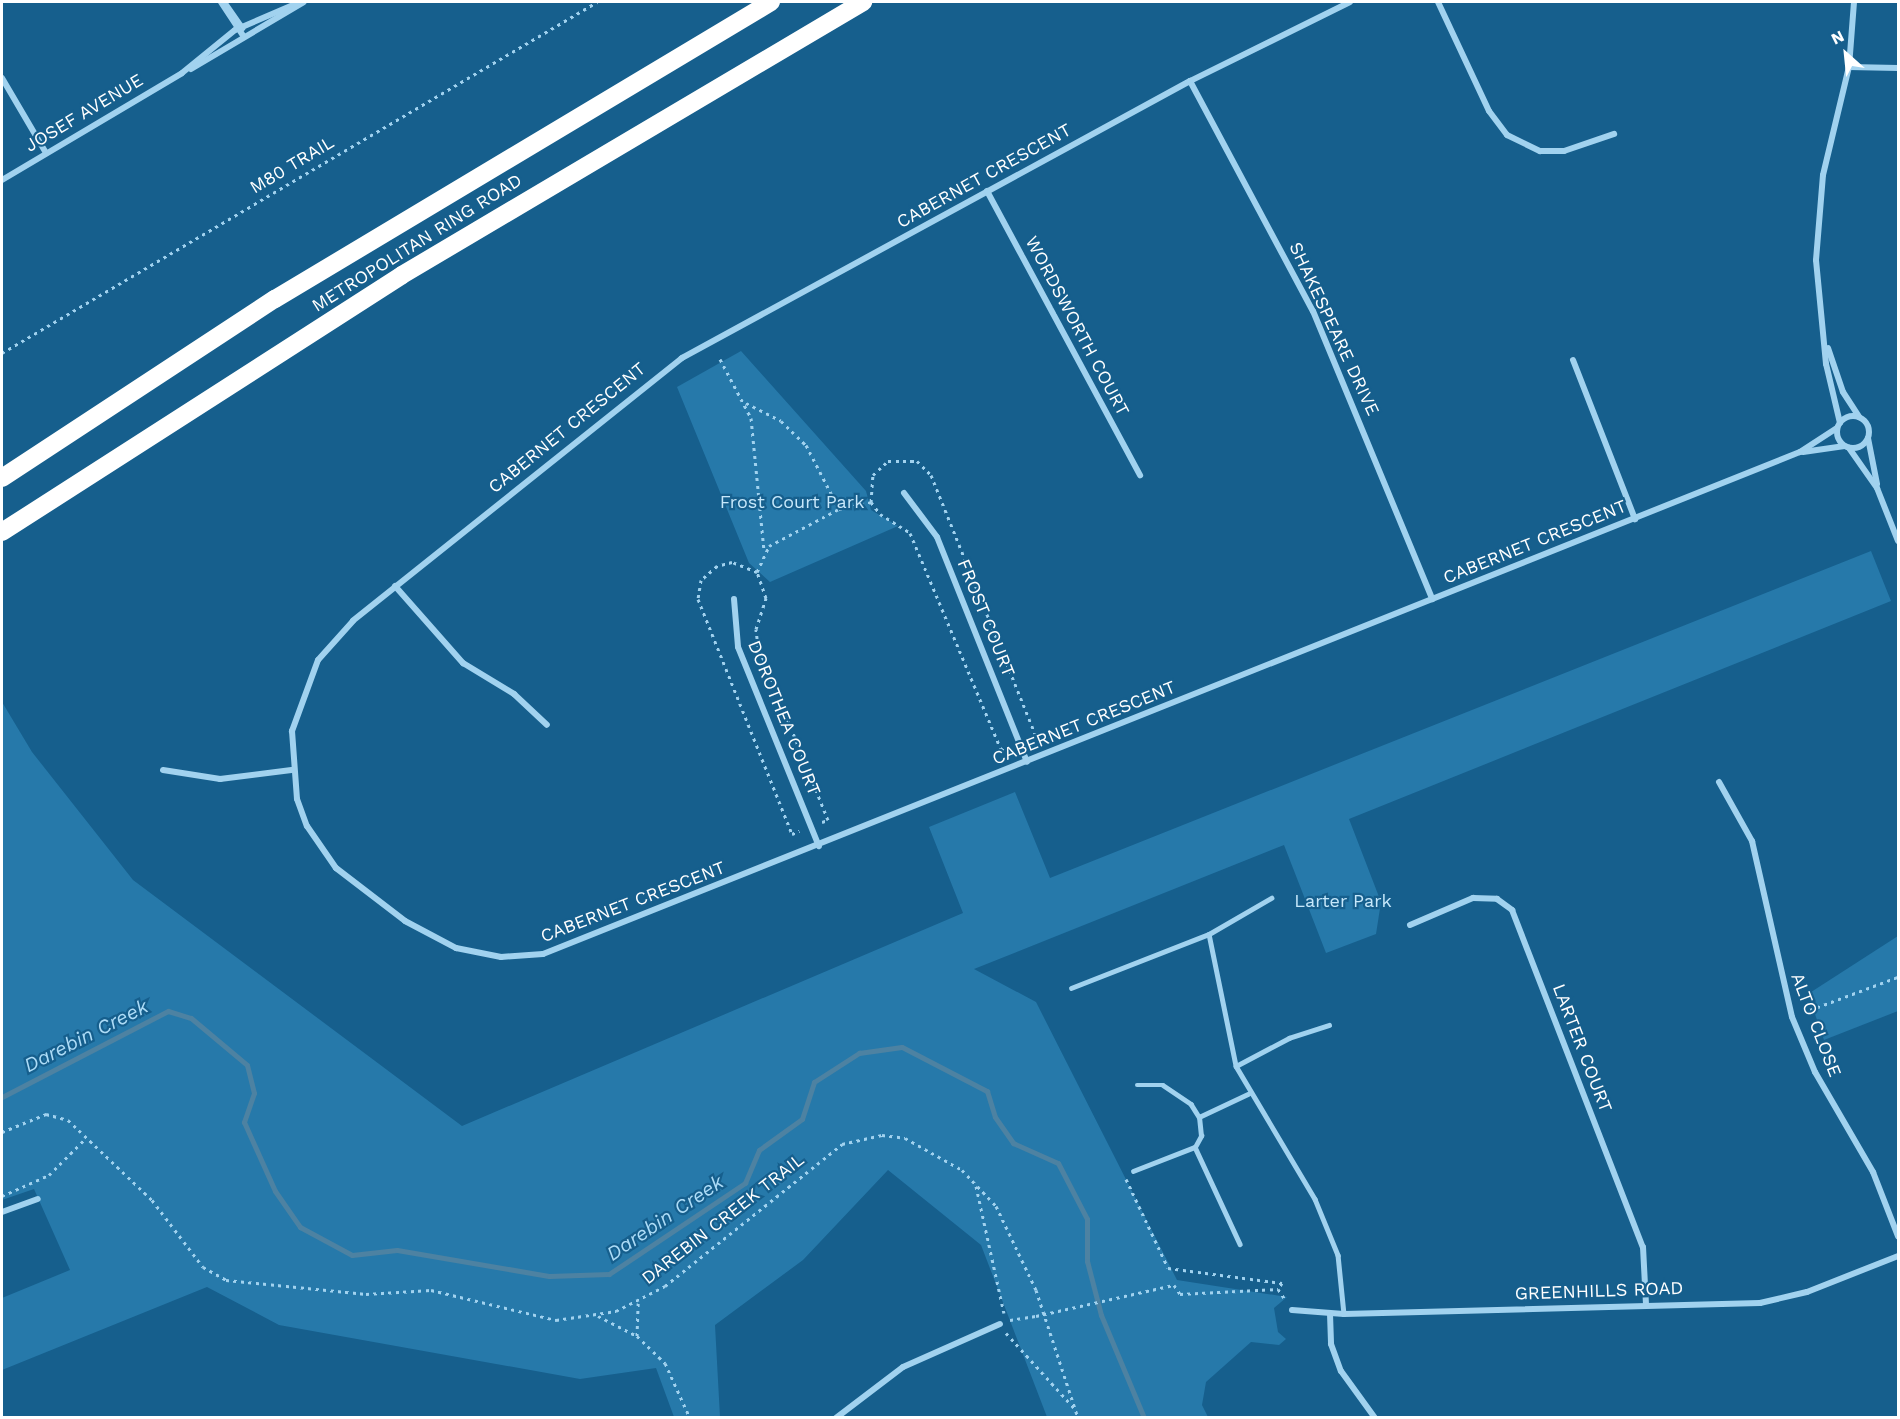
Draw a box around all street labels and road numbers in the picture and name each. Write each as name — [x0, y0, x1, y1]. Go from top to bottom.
street label: JOSEF AVENUE — [21, 69, 147, 157]
street label: CABERNET CRESCENT — [893, 119, 1075, 233]
street label: M80 TRAIL — [246, 131, 338, 199]
street label: METROPOLITAN RING ROAD — [308, 169, 526, 317]
street label: WORDSWORTH COURT — [1020, 232, 1134, 420]
street label: SHAKESPEARE DRIVE — [1284, 239, 1384, 419]
street label: CABERNET CRESCENT — [484, 358, 650, 498]
street label: CABERNET CRESCENT — [1440, 495, 1630, 589]
street label: FROST COURT — [953, 556, 1019, 680]
street label: DOROTHEA COURT — [743, 637, 825, 799]
street label: CABERNET CRESCENT — [989, 676, 1179, 770]
street label: CABERNET CRESCENT — [537, 857, 729, 947]
street label: ALTO CLOSE — [1786, 970, 1846, 1080]
street label: LARTER COURT — [1548, 981, 1616, 1115]
street label: DAREBIN CREEK TRAIL — [637, 1149, 809, 1289]
street label: GREENHILLS ROAD — [1514, 1277, 1684, 1305]

